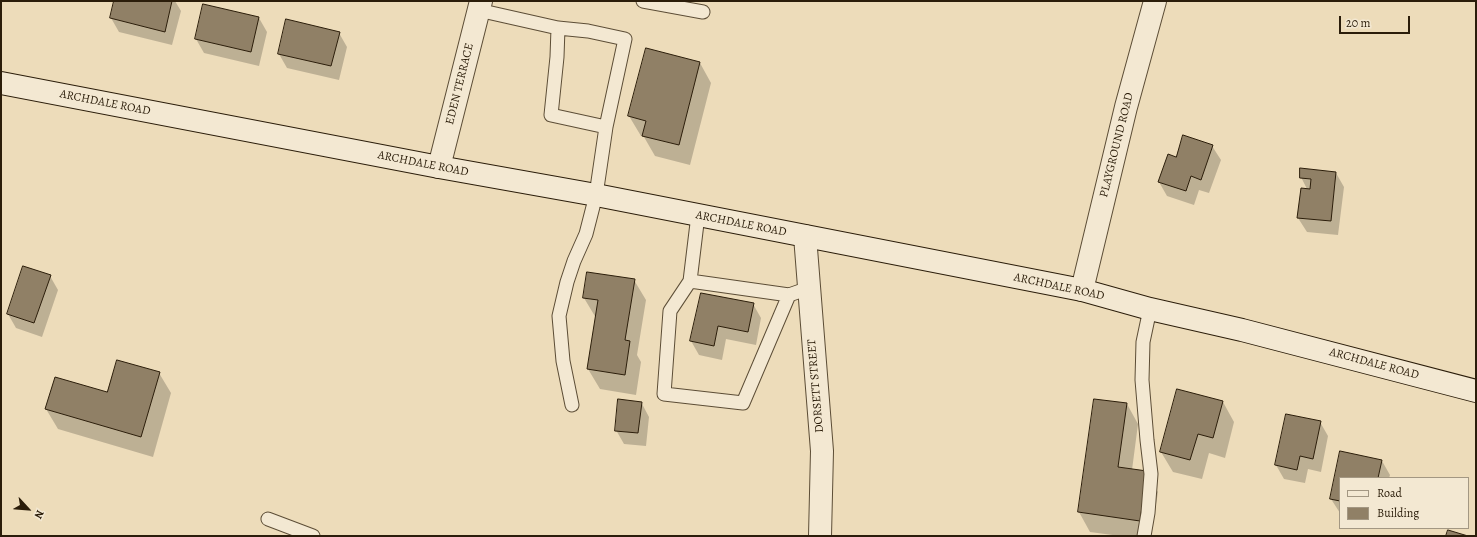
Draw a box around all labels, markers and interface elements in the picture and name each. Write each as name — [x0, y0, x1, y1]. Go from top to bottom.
scale bar — [1341, 8, 1412, 34]
text: 20 m — [1346, 15, 1370, 31]
street label: EDEN TERRACE — [443, 42, 477, 126]
street label: ARCHDALE ROAD — [58, 87, 152, 119]
street label: PLAYGROUND ROAD — [1097, 91, 1137, 199]
street label: ARCHDALE ROAD — [376, 148, 470, 180]
street label: ARCHDALE ROAD — [694, 208, 788, 240]
street label: ARCHDALE ROAD — [1012, 270, 1106, 304]
street label: DORSETT STREET — [805, 338, 827, 434]
street label: ARCHDALE ROAD — [1328, 345, 1420, 383]
legend — [1339, 477, 1469, 529]
text: Road — [1377, 485, 1402, 501]
north arrow — [8, 489, 48, 529]
text: Building — [1377, 505, 1419, 521]
text: N — [31, 508, 48, 521]

